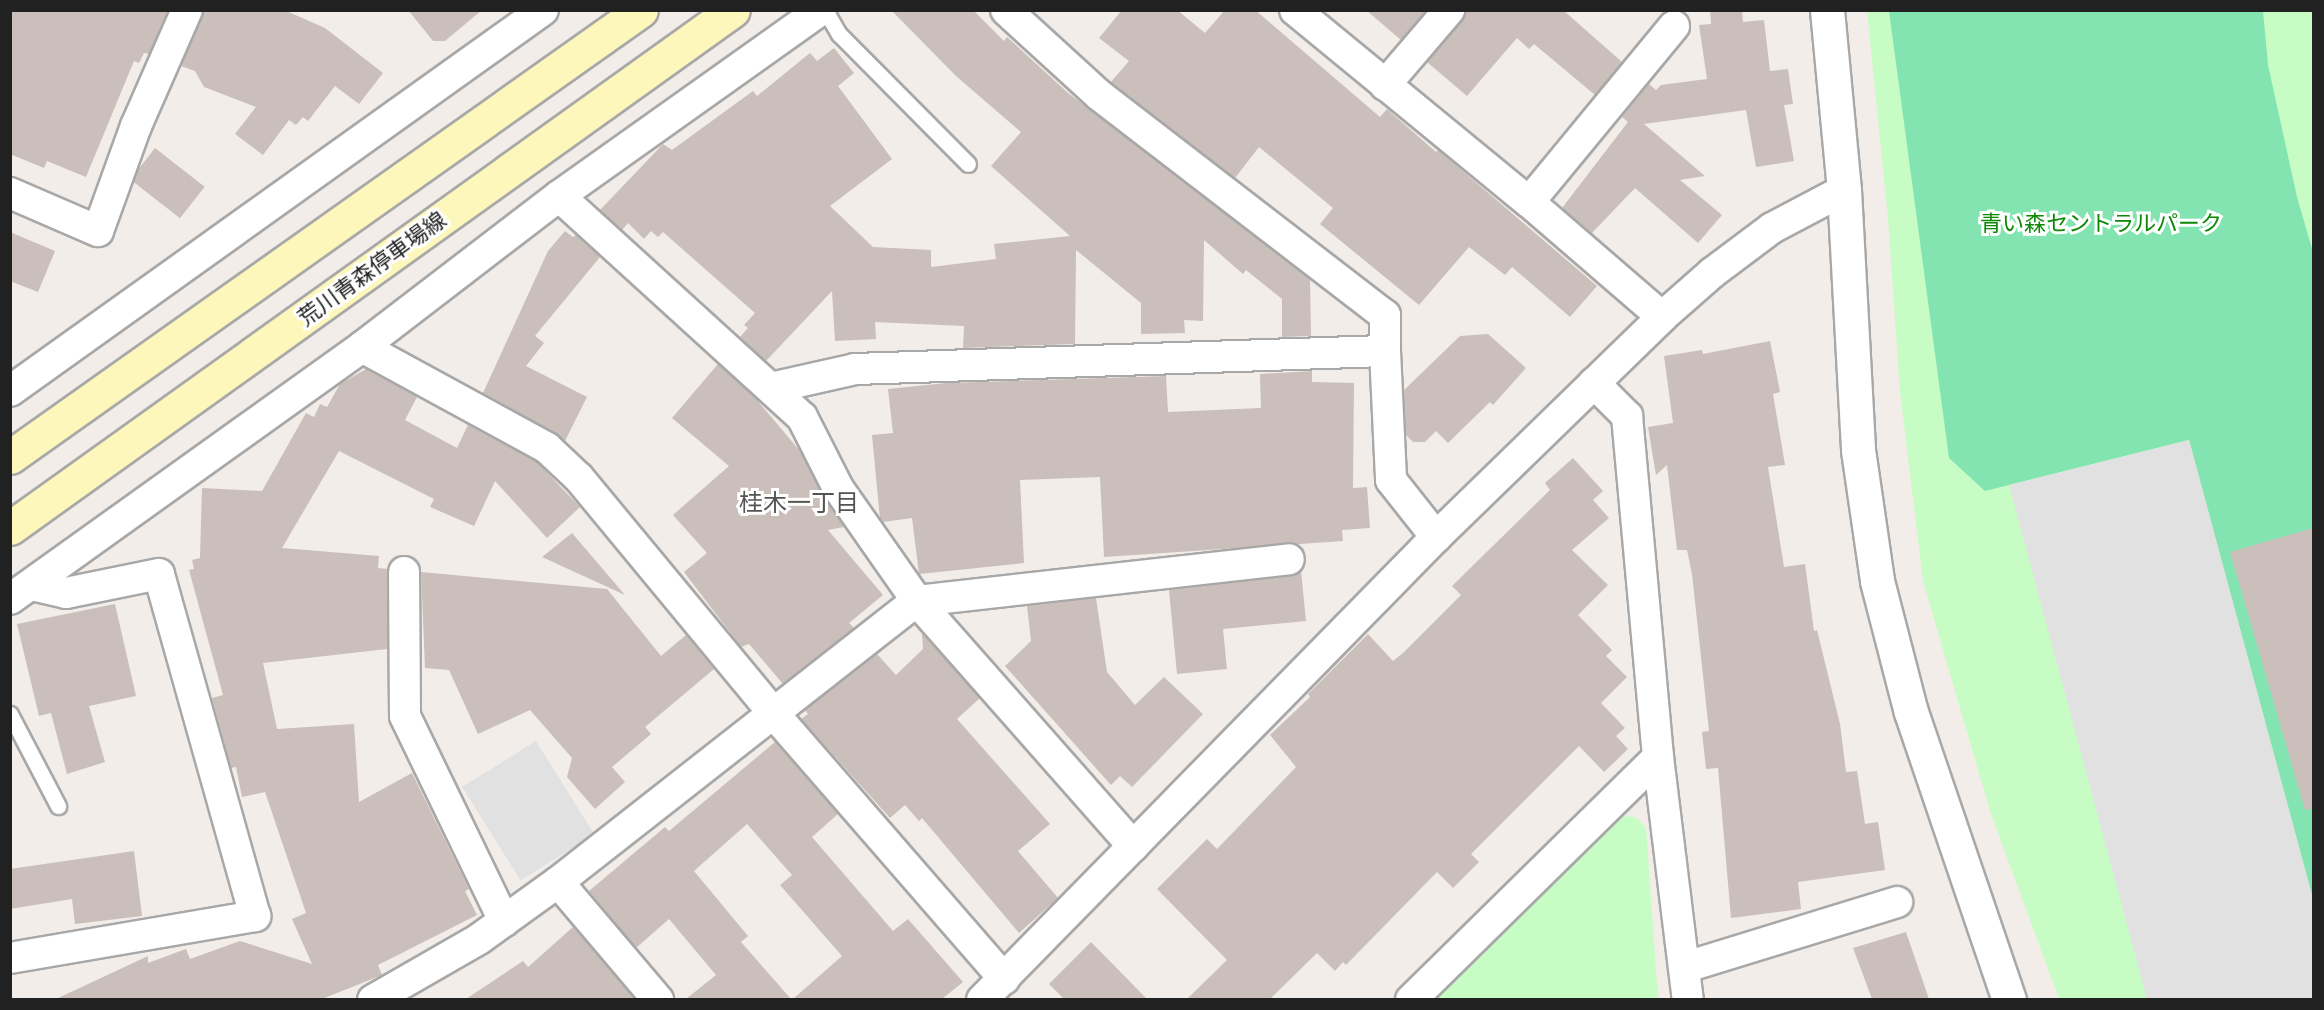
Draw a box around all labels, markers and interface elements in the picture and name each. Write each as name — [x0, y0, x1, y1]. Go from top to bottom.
street label: 荒川青森停車場線 — [293, 207, 451, 331]
park label: 青い森セントラルパーク — [1980, 211, 2222, 237]
district label: 桂木一丁目 — [739, 489, 859, 517]

